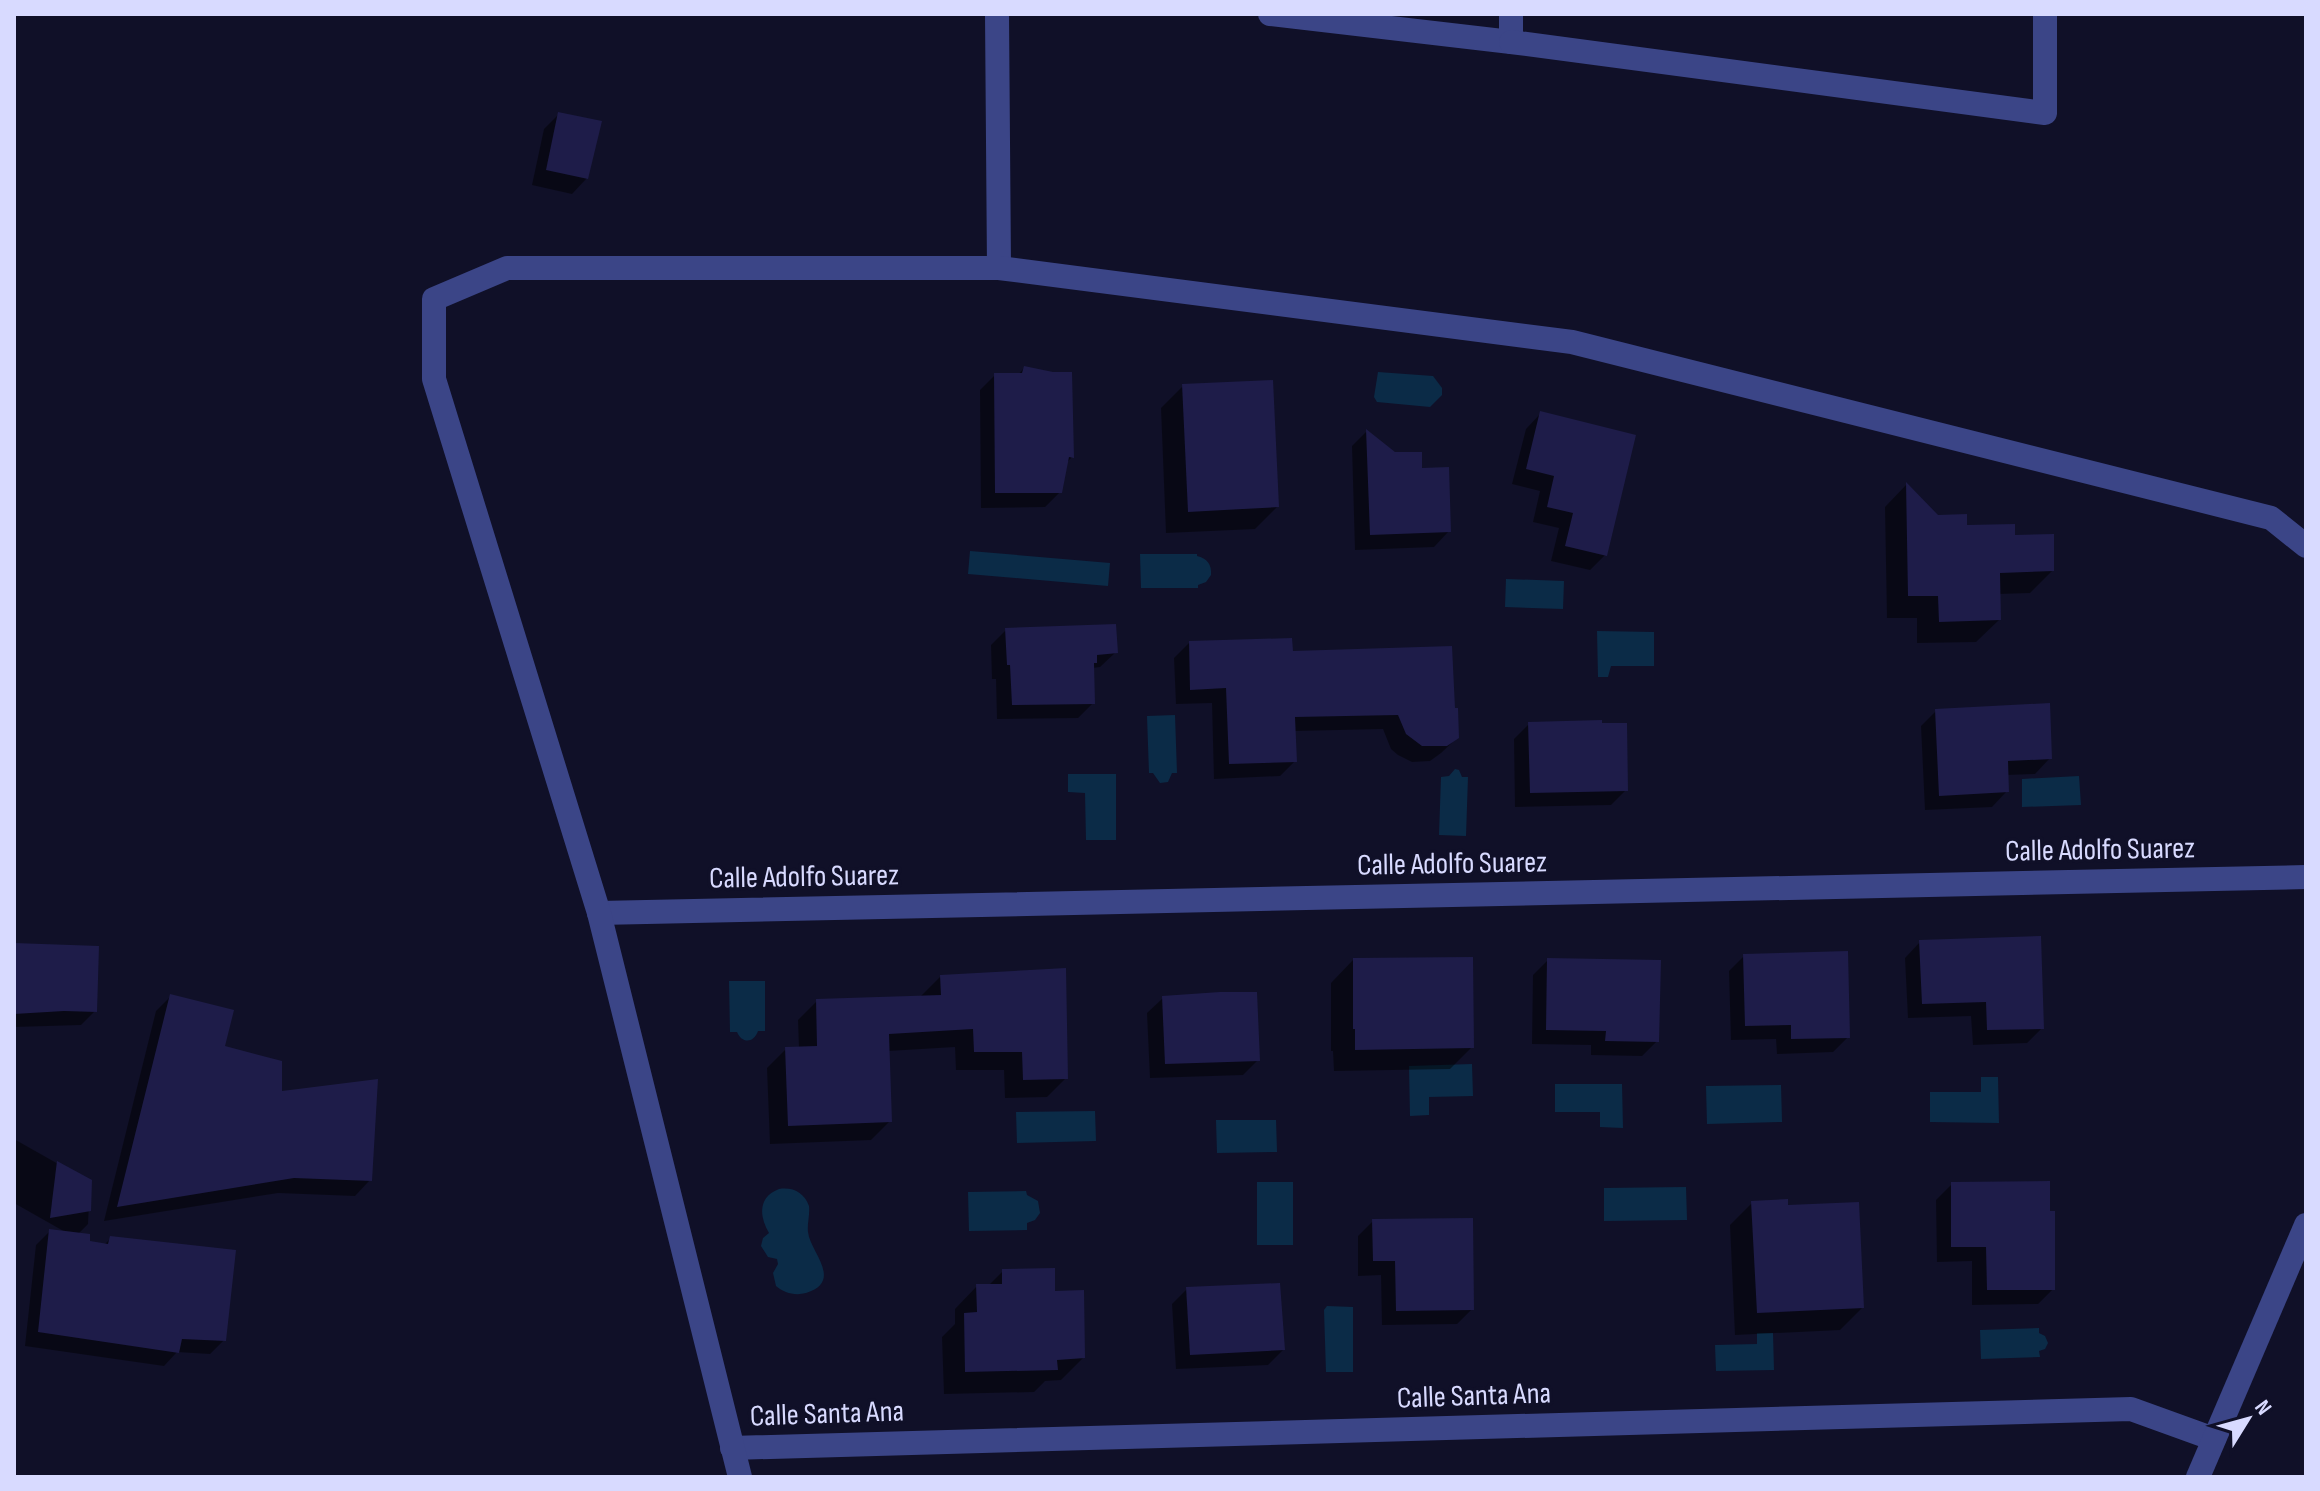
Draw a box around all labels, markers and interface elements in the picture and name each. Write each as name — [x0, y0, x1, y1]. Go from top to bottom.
street label: Calle Adolfo Suarez — [2005, 830, 2195, 870]
street label: Calle Adolfo Suarez — [1357, 844, 1547, 884]
street label: Calle Adolfo Suarez — [709, 857, 899, 897]
street label: Calle Santa Ana — [1396, 1375, 1552, 1417]
north arrow — [2208, 1379, 2288, 1459]
street label: Calle Santa Ana — [749, 1393, 905, 1435]
text: N — [2248, 1395, 2277, 1421]

